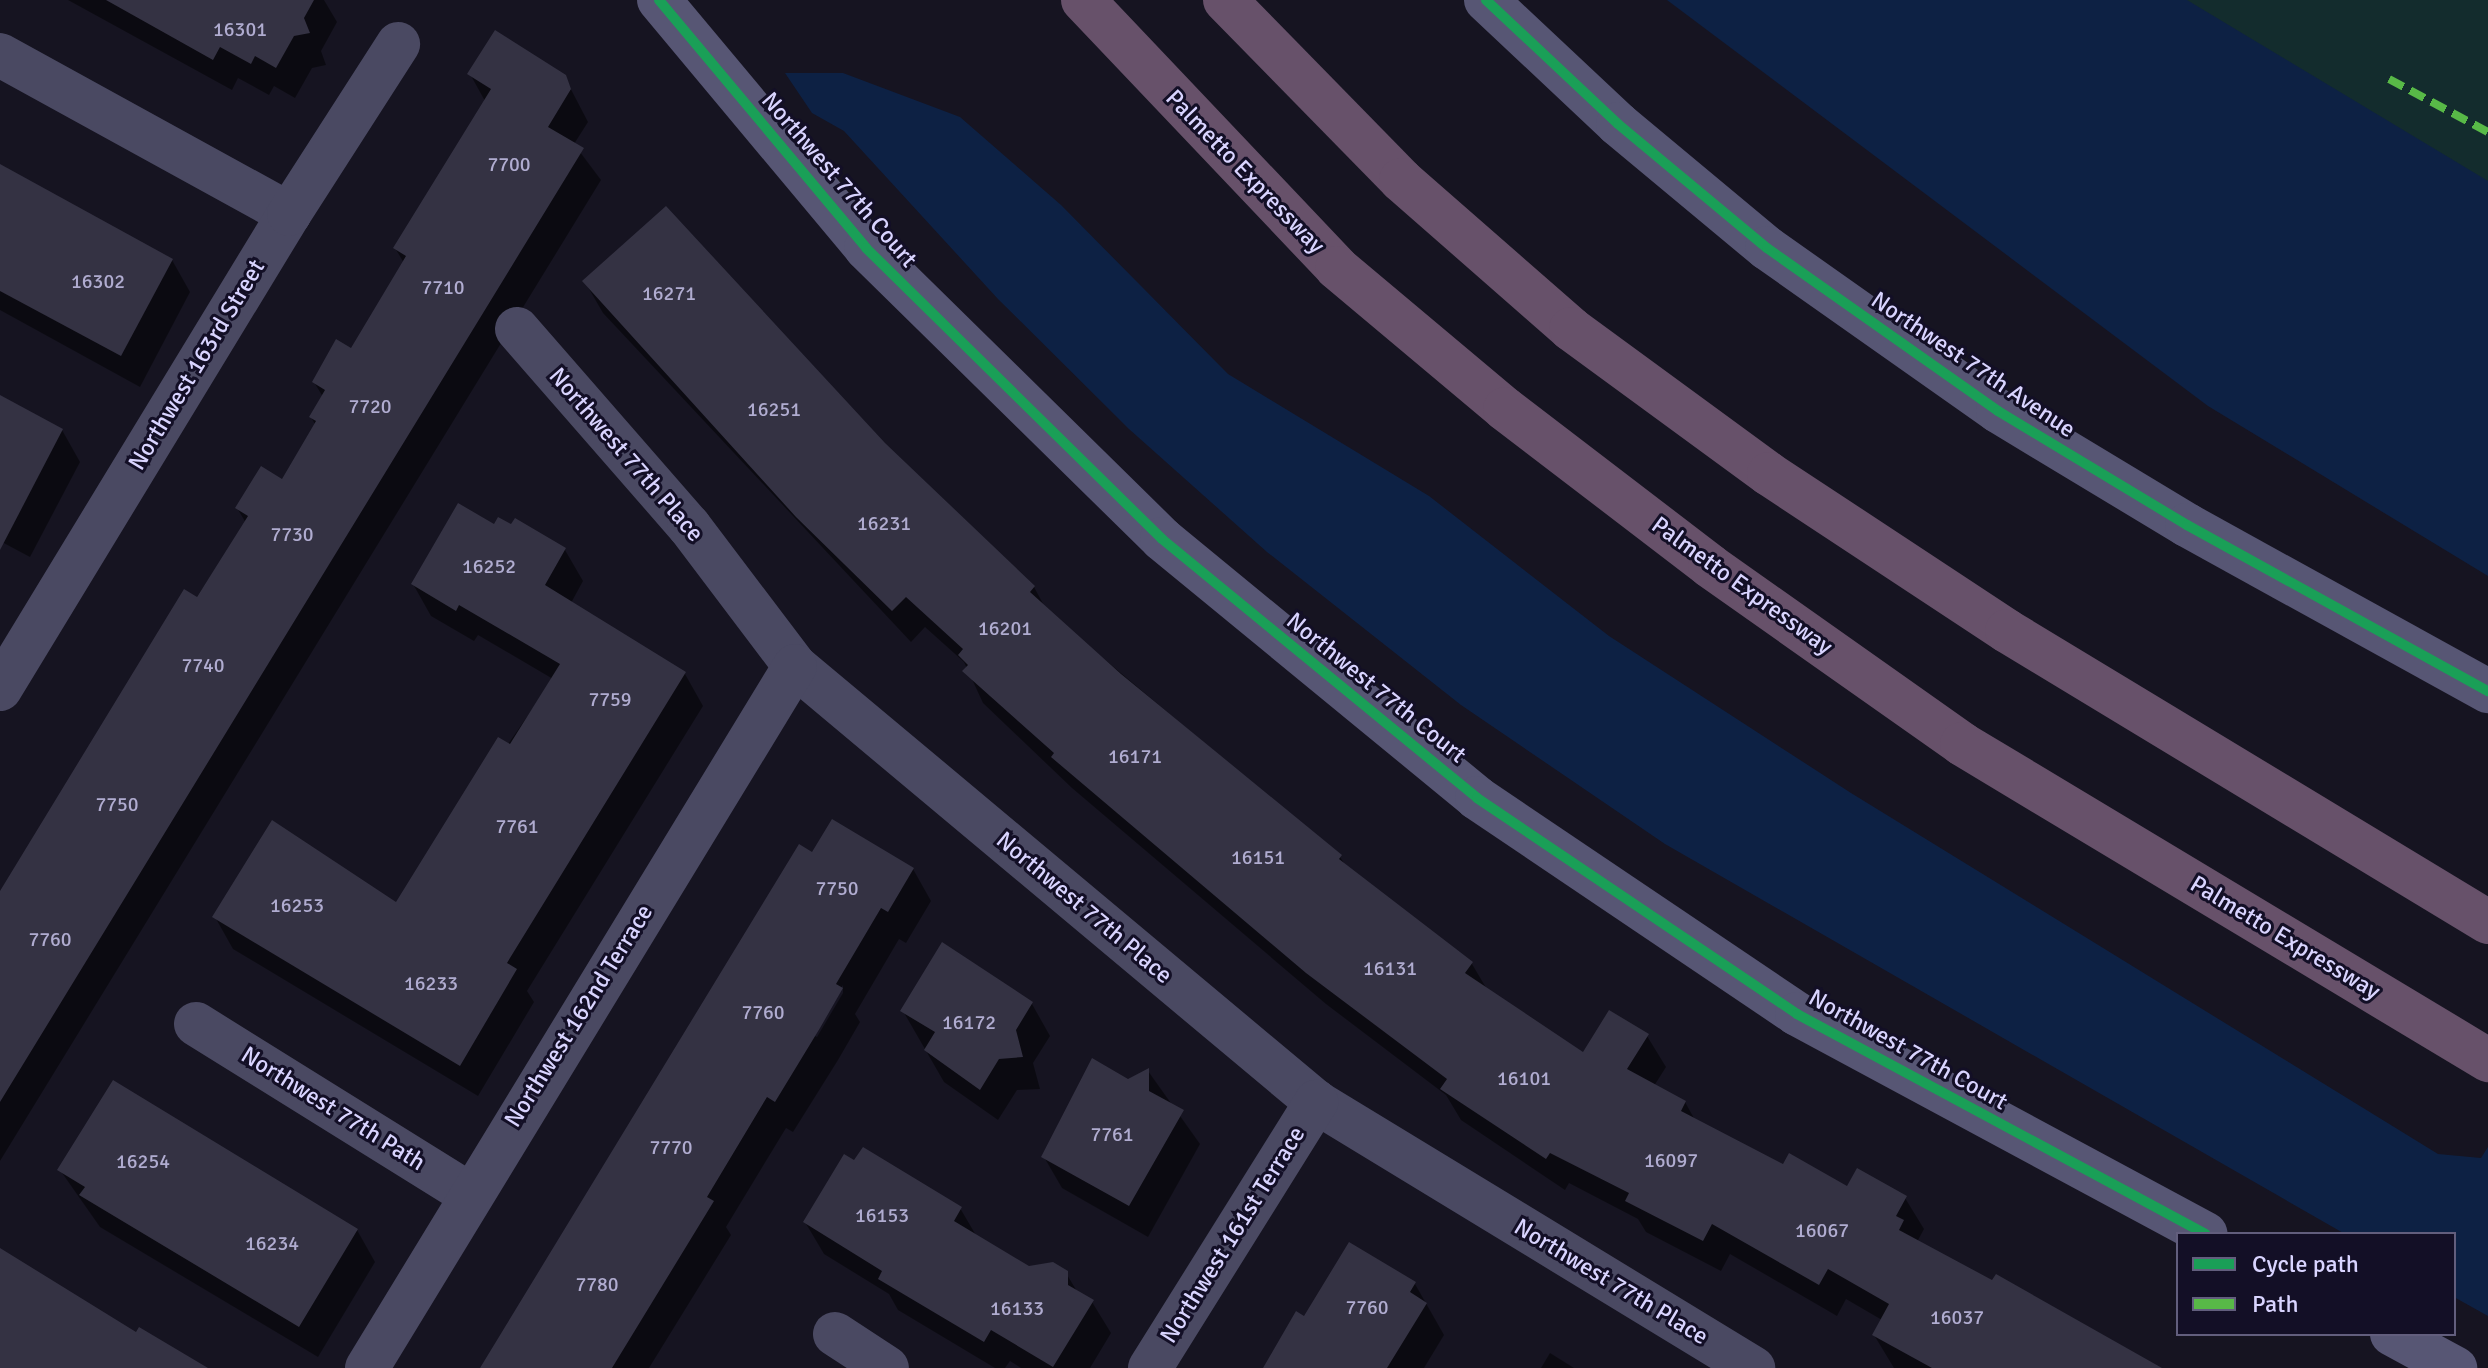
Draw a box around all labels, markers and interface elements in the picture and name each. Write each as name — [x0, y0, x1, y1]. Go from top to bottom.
house number: 16301 — [213, 17, 267, 41]
street label: Palmetto Expressway — [1159, 84, 1331, 260]
street label: Northwest 77th Court — [755, 86, 923, 274]
house number: 7700 — [487, 152, 531, 176]
street label: Northwest 163rd Street — [123, 255, 271, 475]
house number: 16302 — [71, 269, 125, 293]
house number: 7710 — [421, 275, 465, 299]
house number: 16271 — [642, 281, 696, 305]
street label: Northwest 77th Avenue — [1865, 286, 2081, 444]
street label: Northwest 77th Place — [543, 362, 709, 548]
house number: 7720 — [348, 394, 392, 418]
house number: 16251 — [747, 397, 801, 421]
house number: 16231 — [857, 511, 911, 535]
street label: Palmetto Expressway — [1646, 511, 1838, 661]
house number: 7730 — [270, 522, 314, 546]
house number: 16252 — [462, 554, 516, 578]
street label: Northwest 77th Court — [1280, 607, 1472, 769]
house number: 16201 — [978, 616, 1032, 640]
house number: 7740 — [181, 653, 225, 677]
house number: 7759 — [588, 687, 632, 711]
house number: 16171 — [1108, 744, 1162, 768]
house number: 7750 — [95, 792, 139, 816]
house number: 7761 — [495, 814, 539, 838]
street label: Northwest 77th Place — [990, 826, 1178, 990]
house number: 16151 — [1231, 845, 1285, 869]
street label: Palmetto Expressway — [2185, 870, 2385, 1006]
house number: 7750 — [815, 876, 859, 900]
house number: 16253 — [270, 893, 324, 917]
street label: Northwest 162nd Terrace — [499, 899, 659, 1133]
house number: 7760 — [28, 927, 72, 951]
house number: 16131 — [1363, 956, 1417, 980]
house number: 16233 — [404, 971, 458, 995]
street label: Northwest 77th Court — [1804, 983, 2012, 1117]
house number: 7760 — [741, 1000, 785, 1024]
house number: 16172 — [942, 1010, 996, 1034]
street label: Northwest 77th Path — [236, 1041, 430, 1177]
house number: 16101 — [1497, 1066, 1551, 1090]
street label: Northwest 161st Terrace — [1155, 1121, 1311, 1349]
house number: 7761 — [1090, 1122, 1134, 1146]
house number: 7770 — [649, 1135, 693, 1159]
house number: 16097 — [1644, 1148, 1698, 1172]
house number: 16254 — [116, 1149, 170, 1173]
house number: 16153 — [855, 1203, 909, 1227]
street label: Northwest 77th Place — [1509, 1213, 1713, 1351]
house number: 16067 — [1795, 1218, 1849, 1242]
house number: 16234 — [245, 1231, 299, 1255]
legend — [2176, 1232, 2456, 1336]
text: Cycle path — [2252, 1249, 2359, 1279]
house number: 7780 — [575, 1272, 619, 1296]
text: Path — [2252, 1289, 2298, 1319]
house number: 7760 — [1345, 1295, 1389, 1319]
house number: 16133 — [990, 1296, 1044, 1320]
house number: 16037 — [1930, 1305, 1984, 1329]

